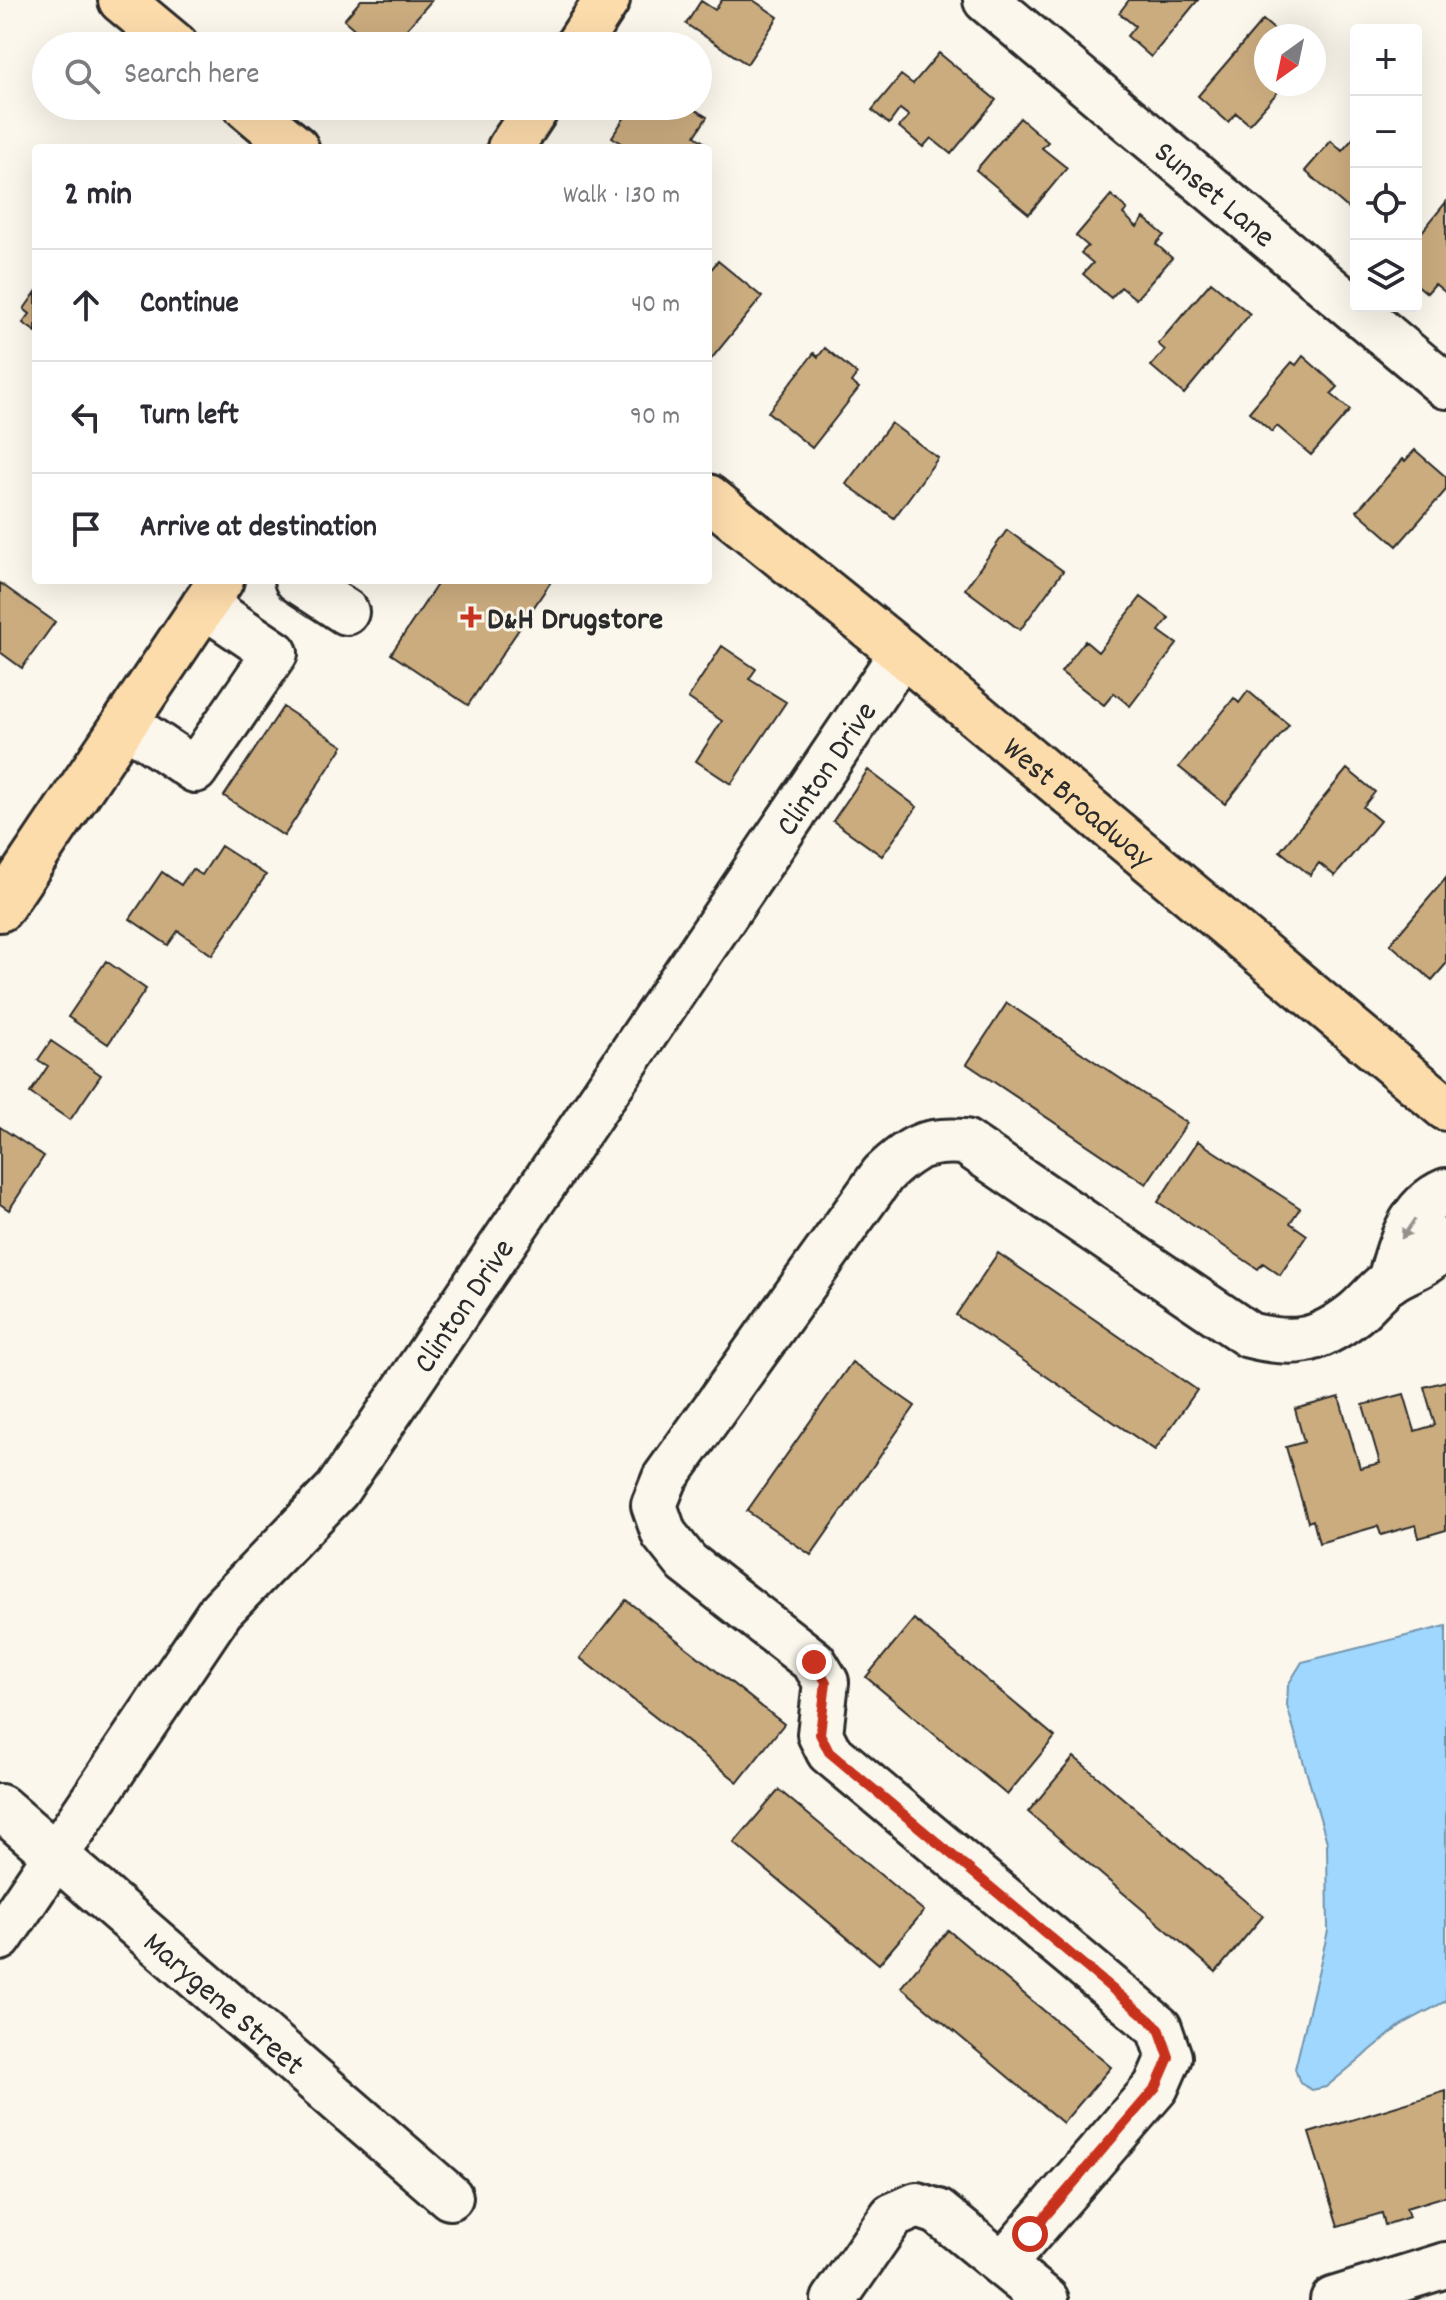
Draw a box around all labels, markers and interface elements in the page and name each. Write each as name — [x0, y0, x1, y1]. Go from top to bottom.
north arrow — [1254, 24, 1326, 96]
map controls — [1350, 24, 1422, 312]
button: + — [1350, 24, 1422, 96]
search box — [32, 32, 712, 120]
icon: search — [60, 54, 104, 98]
text: Search here — [124, 55, 260, 98]
button: − — [1350, 96, 1422, 168]
street label: Sunset Lane — [1142, 132, 1283, 261]
button: locate — [1350, 168, 1422, 240]
text: 2 min — [64, 172, 132, 221]
text: Walk · 130 m — [563, 178, 680, 215]
button: layers — [1350, 240, 1422, 312]
icon: ahead — [64, 283, 108, 327]
text: Continue — [140, 284, 239, 327]
text: 40 m — [631, 287, 680, 324]
icon: left — [64, 395, 108, 439]
text: Turn left — [140, 396, 239, 439]
text: 90 m — [630, 399, 680, 436]
icon: arrive — [64, 507, 108, 551]
text: Arrive at destination — [140, 508, 377, 551]
place label: D&H Drugstore — [487, 599, 663, 645]
marker: D&H Drugstore — [462, 608, 480, 626]
street label: Clinton Drive — [767, 694, 891, 847]
street label: West Broadway — [990, 728, 1163, 883]
one-way arrow — [1401, 1219, 1416, 1240]
street label: Clinton Drive — [404, 1231, 528, 1384]
route end — [796, 1644, 832, 1680]
street label: Marygene Street — [131, 1923, 313, 2089]
route start — [1012, 2216, 1048, 2252]

